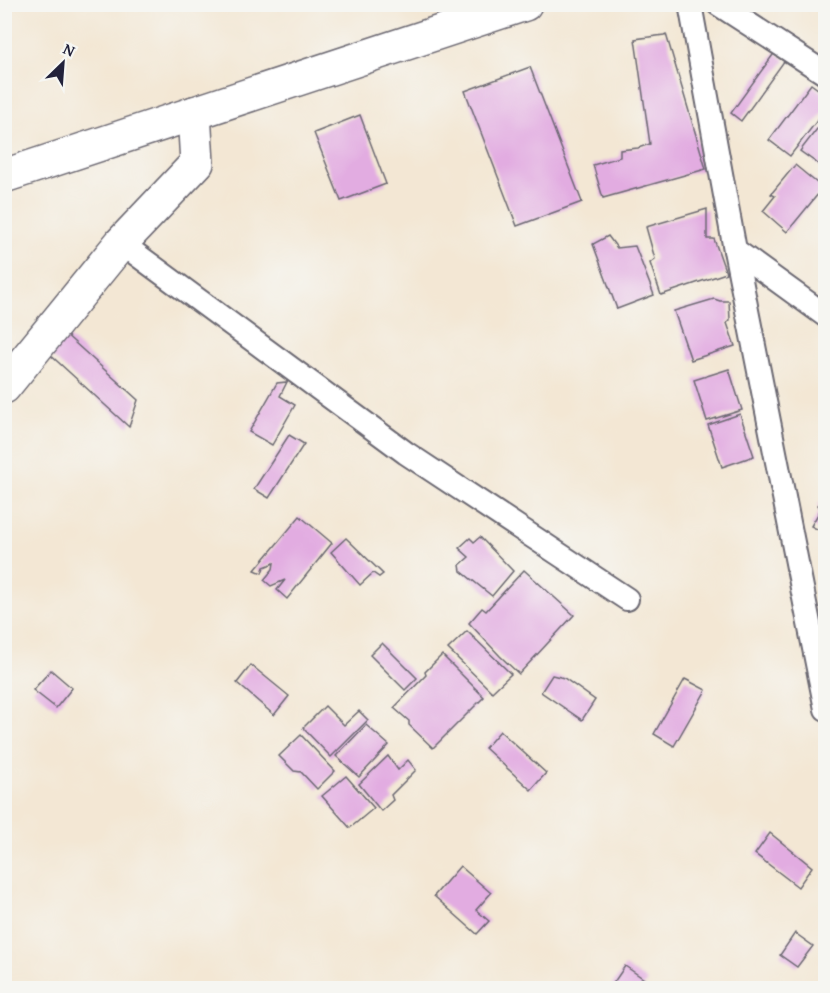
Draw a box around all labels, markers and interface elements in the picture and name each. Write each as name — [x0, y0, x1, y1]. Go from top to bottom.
north arrow — [33, 33, 93, 93]
text: N — [59, 36, 80, 63]

